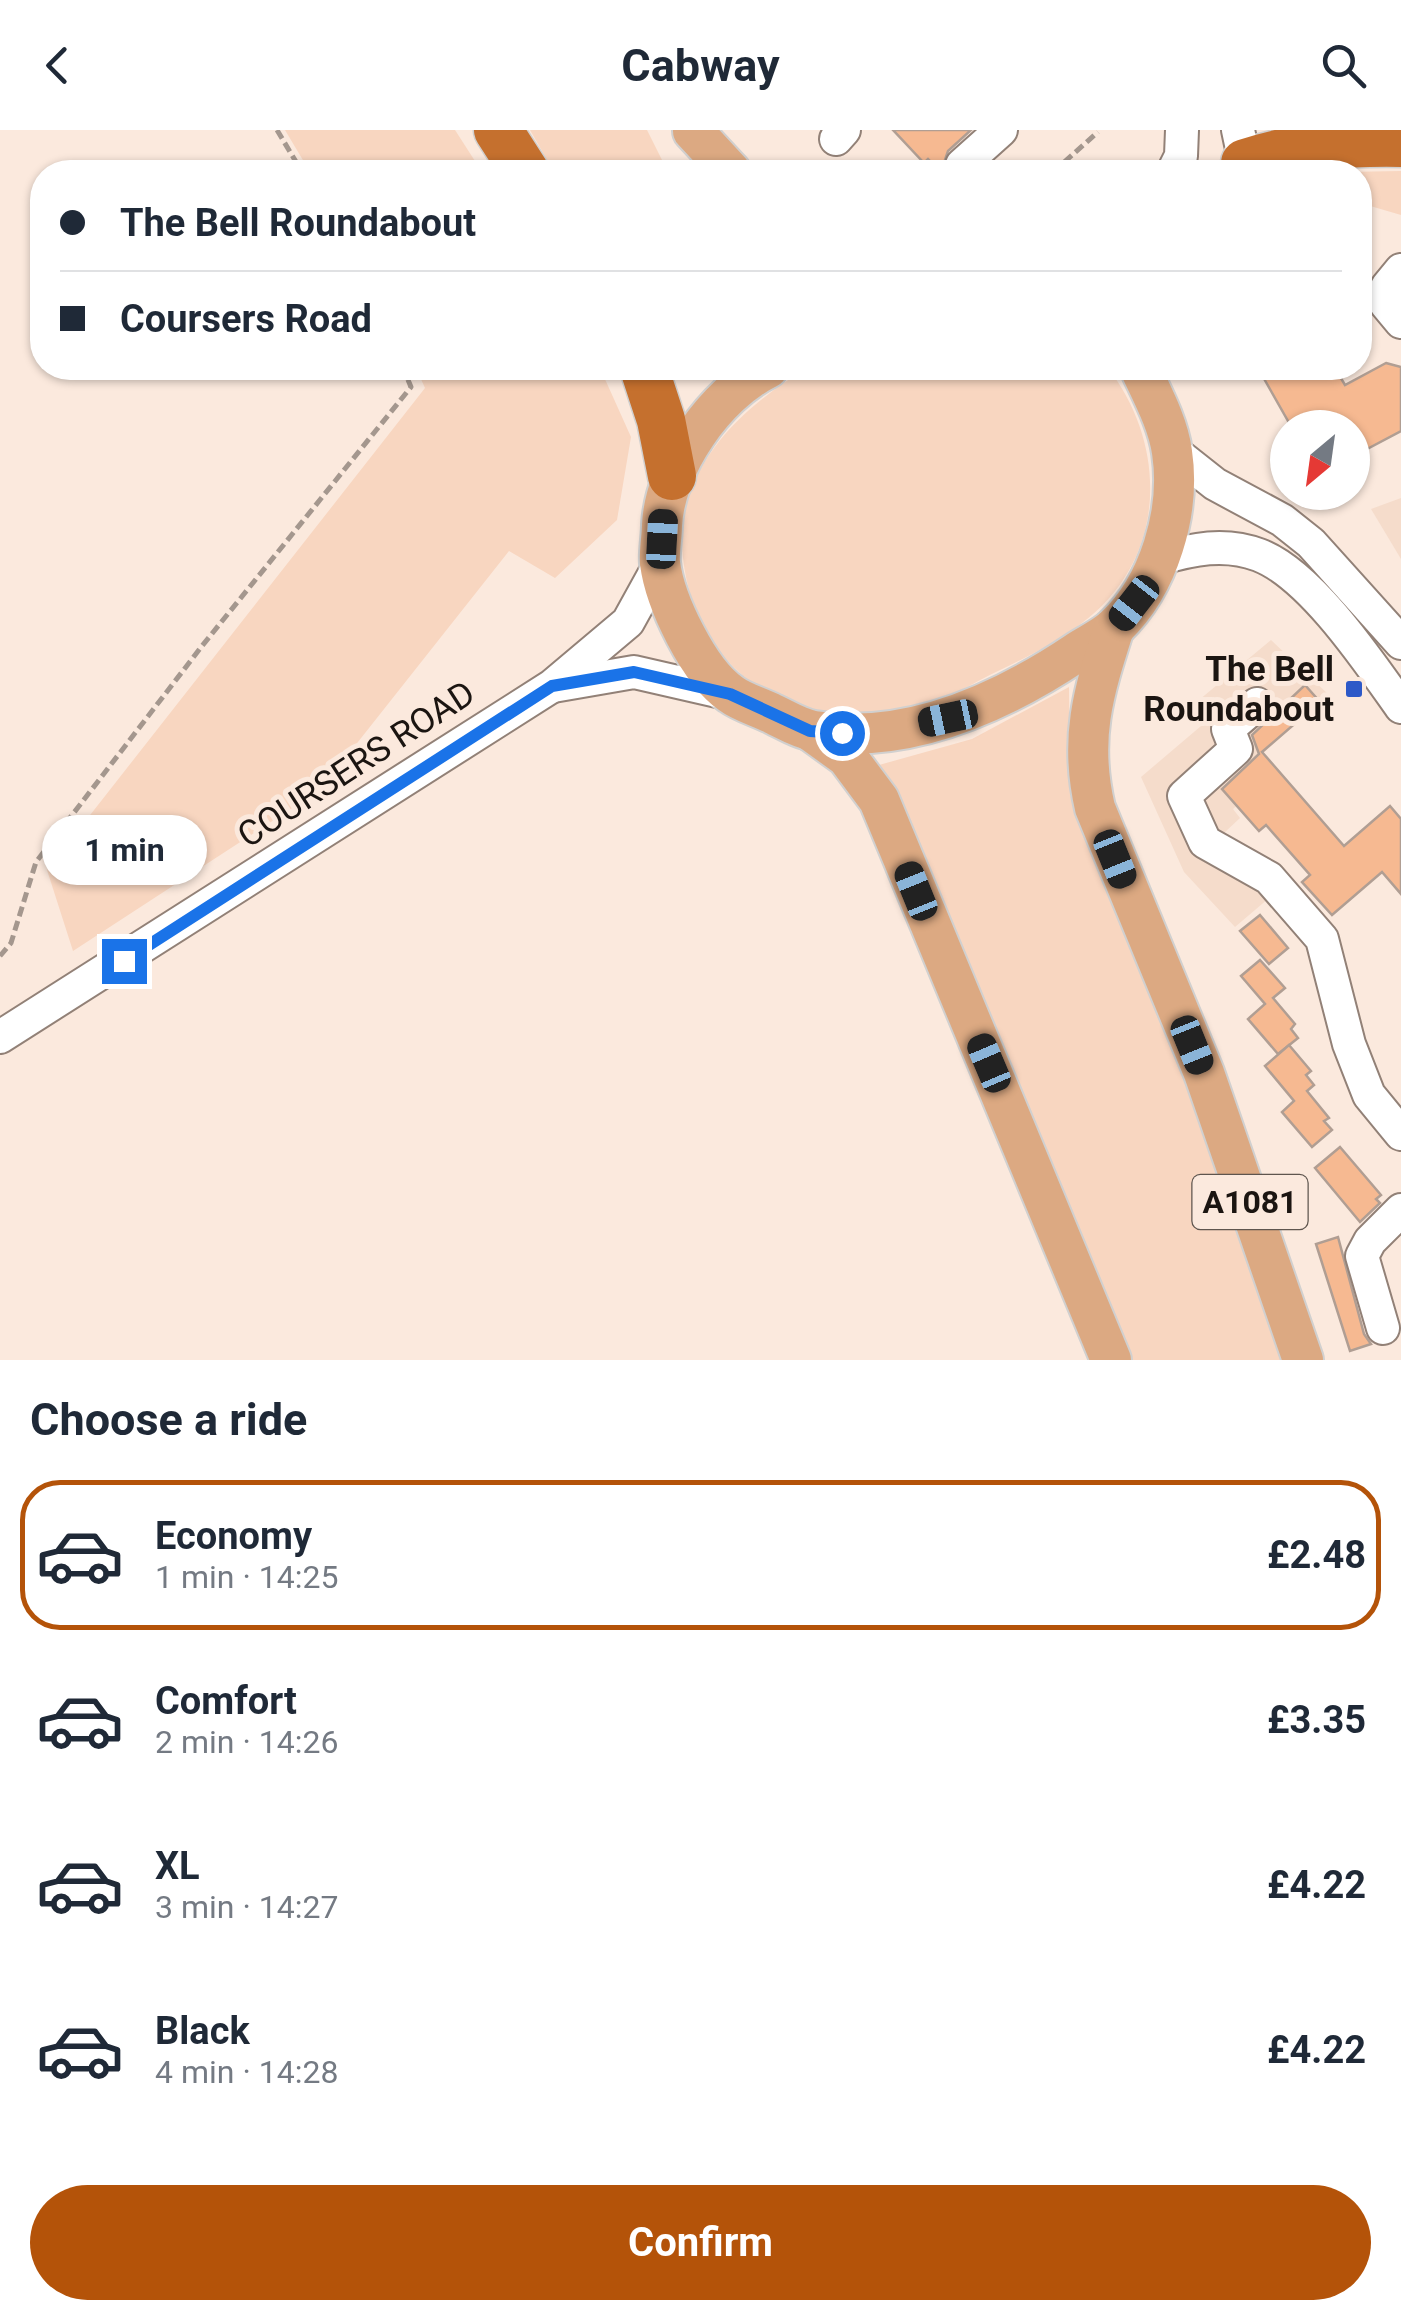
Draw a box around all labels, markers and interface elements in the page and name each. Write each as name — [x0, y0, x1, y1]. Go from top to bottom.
icon: back — [30, 38, 85, 93]
icon: search — [1316, 38, 1371, 93]
text: Cabway — [621, 39, 780, 92]
text: The Bell Roundabout — [120, 201, 476, 245]
text: Coursers Road — [120, 297, 372, 341]
north arrow — [1270, 410, 1370, 510]
map controls — [1270, 410, 1370, 510]
car — [645, 508, 679, 570]
car — [1104, 570, 1164, 636]
place label: The Bell Roundabout — [1143, 649, 1334, 730]
street label: COURSERS ROAD — [230, 673, 482, 856]
marker: The Bell Roundabout — [1343, 678, 1365, 700]
car — [916, 697, 980, 739]
route start — [820, 711, 865, 756]
callout: 1 min — [42, 816, 206, 886]
car — [1090, 826, 1140, 892]
text: 1 min — [84, 831, 165, 869]
car — [891, 858, 941, 924]
route end — [102, 939, 147, 984]
car — [1167, 1012, 1217, 1078]
car — [963, 1030, 1015, 1096]
road number: A1081 — [1192, 1175, 1308, 1229]
text: Choose a ride — [30, 1393, 307, 1446]
icon: car — [35, 1510, 125, 1600]
text: Economy — [155, 1514, 312, 1558]
text: £2.48 — [1267, 1533, 1366, 1577]
text: 1 min · 14:25 — [155, 1558, 338, 1596]
icon: car — [35, 1675, 125, 1765]
text: Comfort — [155, 1679, 297, 1723]
text: £3.35 — [1267, 1698, 1366, 1742]
text: 2 min · 14:26 — [155, 1723, 338, 1761]
icon: car — [35, 1840, 125, 1930]
text: XL — [155, 1844, 200, 1888]
text: £4.22 — [1267, 1863, 1366, 1907]
text: 3 min · 14:27 — [155, 1888, 338, 1926]
icon: car — [35, 2005, 125, 2095]
text: Black — [155, 2009, 250, 2053]
text: £4.22 — [1267, 2028, 1366, 2072]
text: 4 min · 14:28 — [155, 2053, 338, 2091]
button: Confirm — [30, 2185, 1371, 2300]

